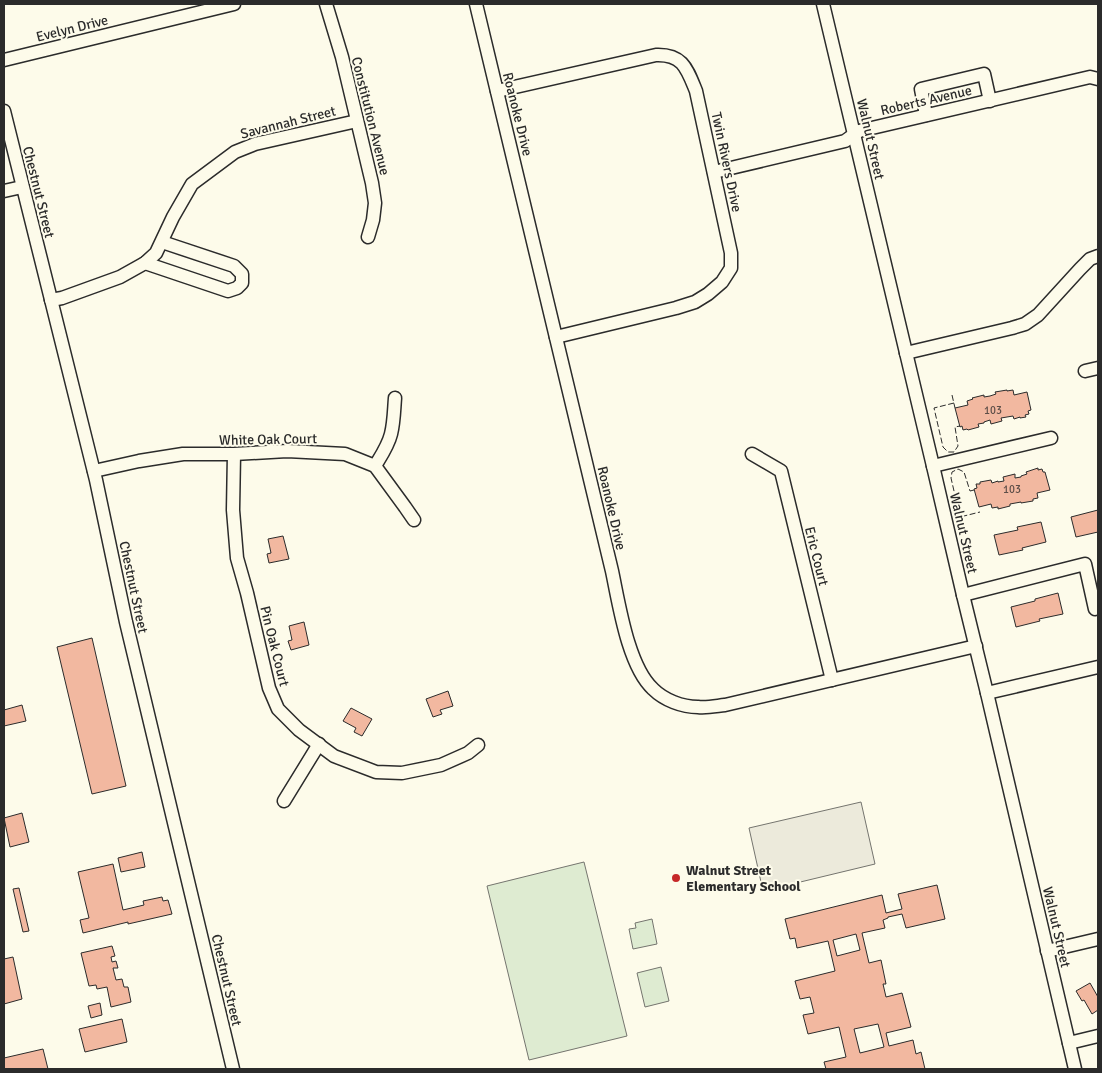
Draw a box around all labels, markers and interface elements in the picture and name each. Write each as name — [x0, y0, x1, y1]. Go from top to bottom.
street label: Evelyn Drive — [34, 11, 110, 46]
street label: Constitution Avenue — [348, 55, 393, 177]
street label: Roanoke Drive — [499, 71, 536, 158]
street label: Roberts Avenue — [879, 82, 973, 119]
street label: Walnut Street — [853, 97, 888, 181]
street label: Savannah Street — [239, 102, 338, 143]
street label: Twin Rivers Drive — [708, 111, 745, 214]
street label: Chestnut Street — [19, 145, 58, 240]
house number: 103 — [984, 404, 1002, 417]
street label: White Oak Court — [219, 430, 317, 449]
street label: Roanoke Drive — [594, 464, 629, 552]
house number: 103 — [1003, 483, 1021, 496]
street label: Walnut Street — [946, 491, 981, 575]
street label: Eric Court — [801, 525, 832, 588]
street label: Chestnut Street — [115, 539, 152, 635]
street label: Pin Oak Court — [256, 604, 293, 688]
place label: Walnut Street Elementary School — [686, 862, 801, 895]
marker: Walnut Street Elementary School — [670, 872, 682, 884]
street label: Walnut Street — [1039, 885, 1074, 969]
street label: Chestnut Street — [208, 932, 245, 1028]

